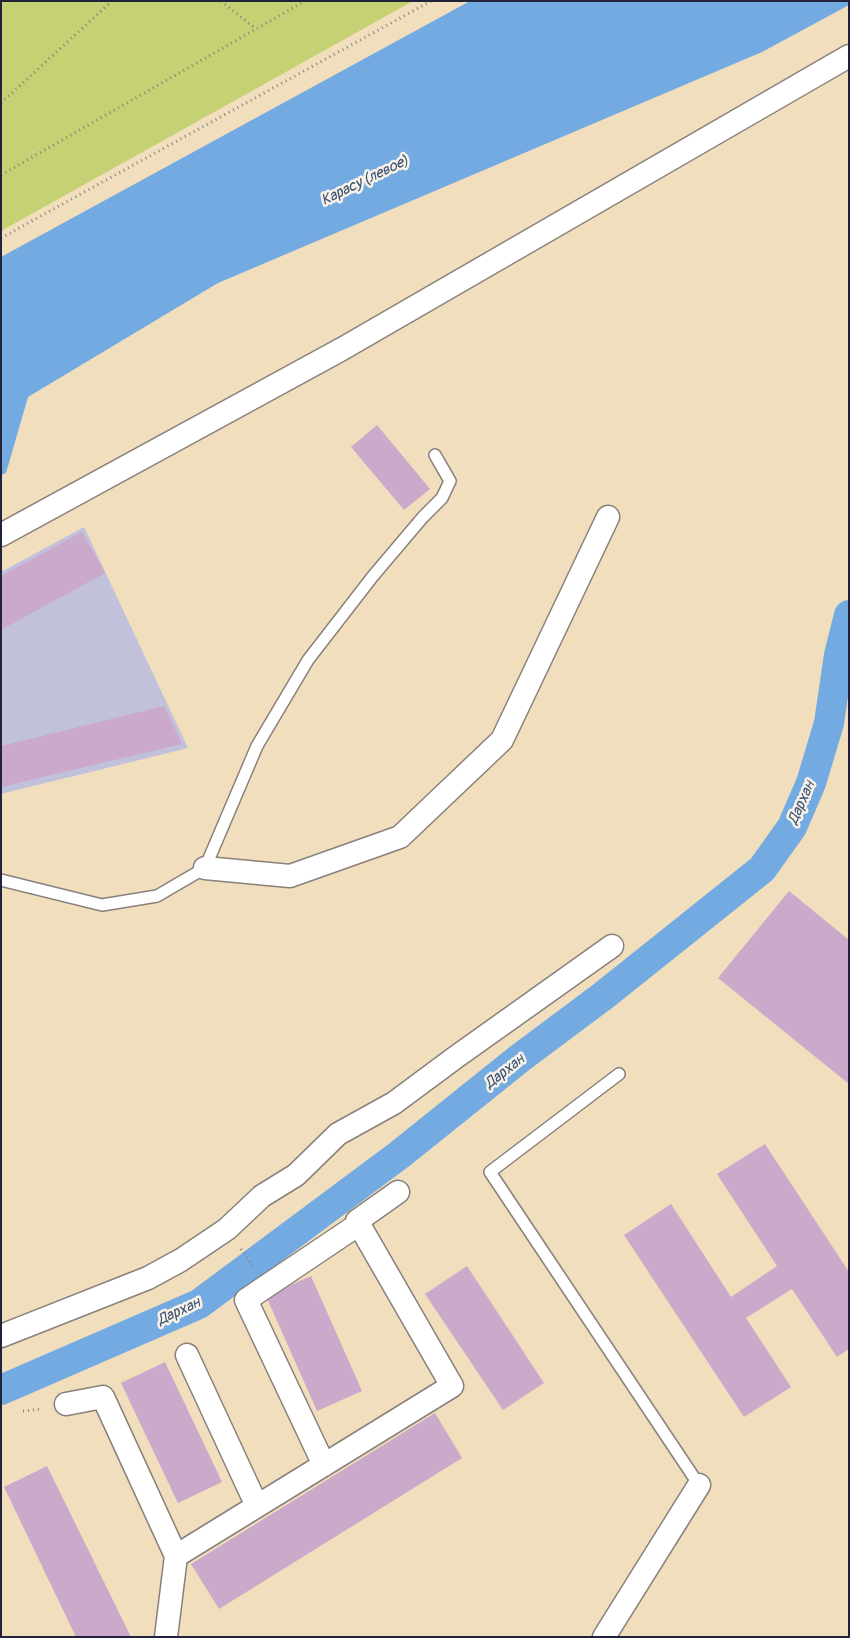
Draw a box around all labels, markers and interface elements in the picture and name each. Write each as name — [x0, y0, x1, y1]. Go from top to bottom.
water label: Карасу (левое) — [318, 152, 412, 210]
water label: Дархан — [785, 779, 819, 827]
water label: Дархан — [482, 1051, 528, 1093]
water label: Дархан — [155, 1294, 203, 1330]

